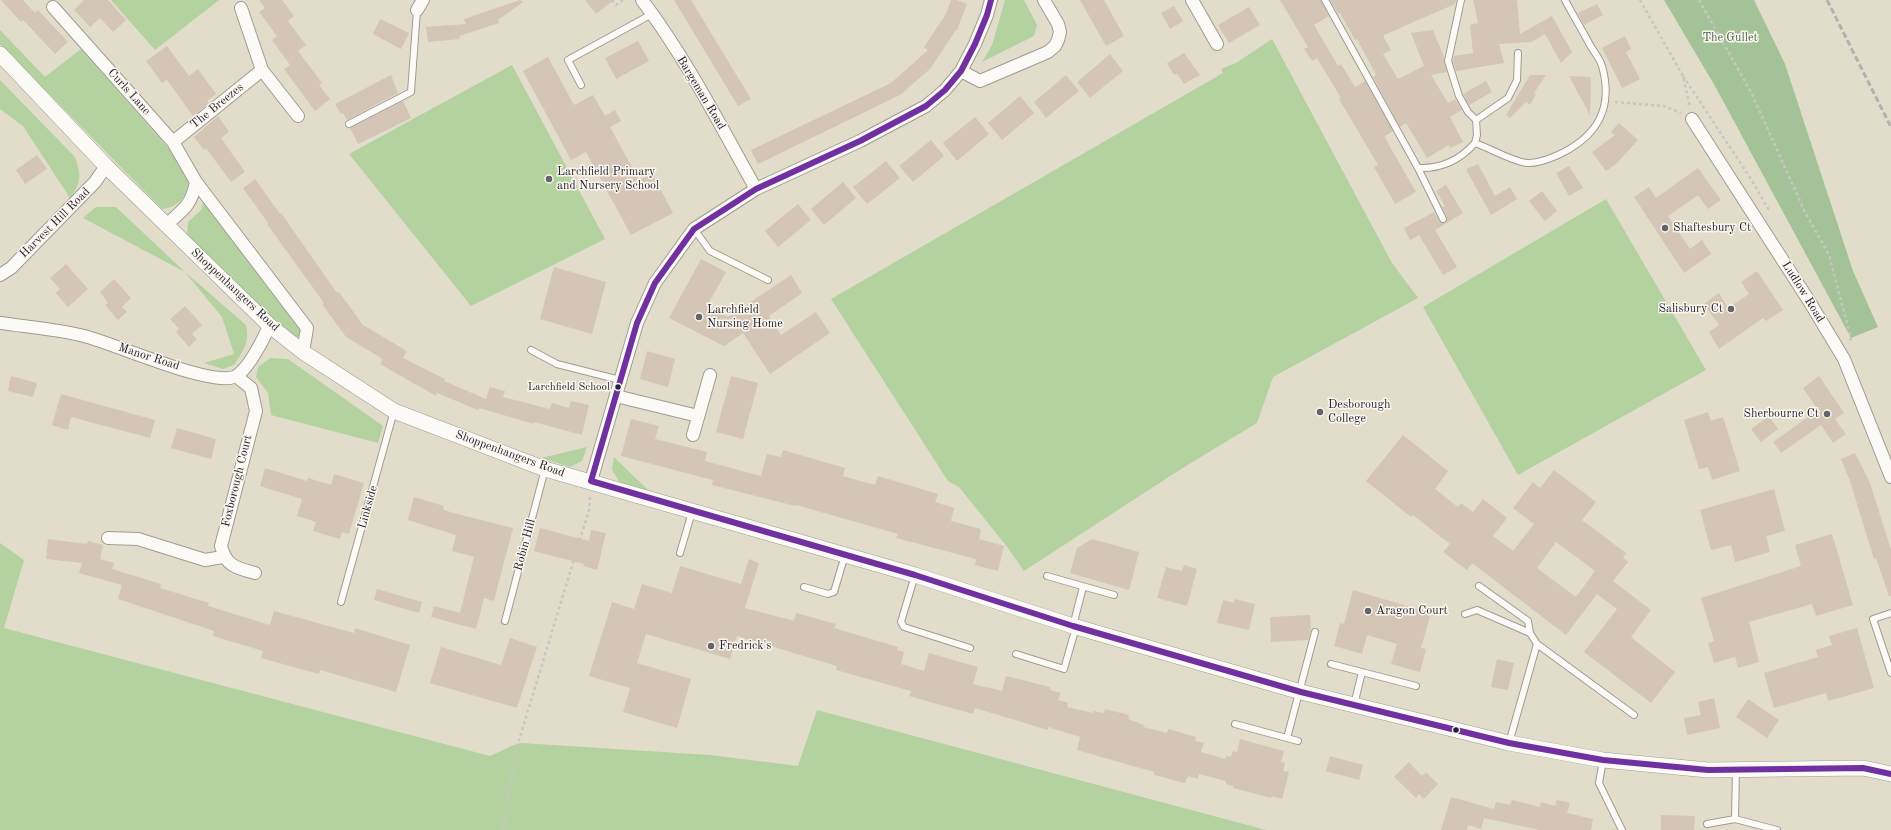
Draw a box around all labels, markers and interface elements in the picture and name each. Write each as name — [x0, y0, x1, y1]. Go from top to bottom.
park label: The Gullet — [1702, 31, 1758, 45]
street label: Bargeman Road — [673, 54, 729, 132]
street label: Curls Lane — [105, 66, 153, 118]
street label: The Breezes — [188, 80, 246, 132]
place label: Larchfield Primary and Nursery School — [557, 165, 659, 193]
marker: Larchfield Primary and Nursery School — [544, 174, 554, 184]
street label: Harvest Hill Road — [17, 185, 93, 261]
place label: Shaftesbury Ct — [1673, 221, 1751, 235]
marker: Shaftesbury Ct — [1660, 223, 1670, 233]
street label: Shoppenhangers Road — [188, 245, 282, 335]
street label: Ludlow Road — [1779, 259, 1827, 325]
place label: Salisbury Ct — [1659, 302, 1723, 316]
place label: Larchfield Nursing Home — [707, 303, 783, 331]
marker: Salisbury Ct — [1726, 304, 1736, 314]
marker: Larchfield Nursing Home — [694, 312, 704, 322]
street label: Manor Road — [117, 340, 181, 374]
place label: Larchfield School — [528, 380, 610, 394]
marker: Larchfield School — [613, 382, 623, 392]
place label: Desborough College — [1328, 398, 1390, 426]
marker: Desborough College — [1315, 407, 1325, 417]
place label: Sherbourne Ct — [1744, 407, 1819, 421]
marker: Sherbourne Ct — [1822, 409, 1832, 419]
street label: Shoppenhangers Road — [453, 427, 567, 481]
street label: Foxborough Court — [219, 433, 255, 529]
street label: Linkside — [355, 484, 381, 530]
street label: Robin Hill — [511, 518, 539, 572]
place label: Aragon Court — [1376, 604, 1448, 618]
marker: Aragon Court — [1363, 606, 1373, 616]
place label: Fredrick's — [719, 639, 772, 653]
marker: Fredrick's — [706, 641, 716, 651]
unlabelled marker — [1451, 725, 1461, 735]

